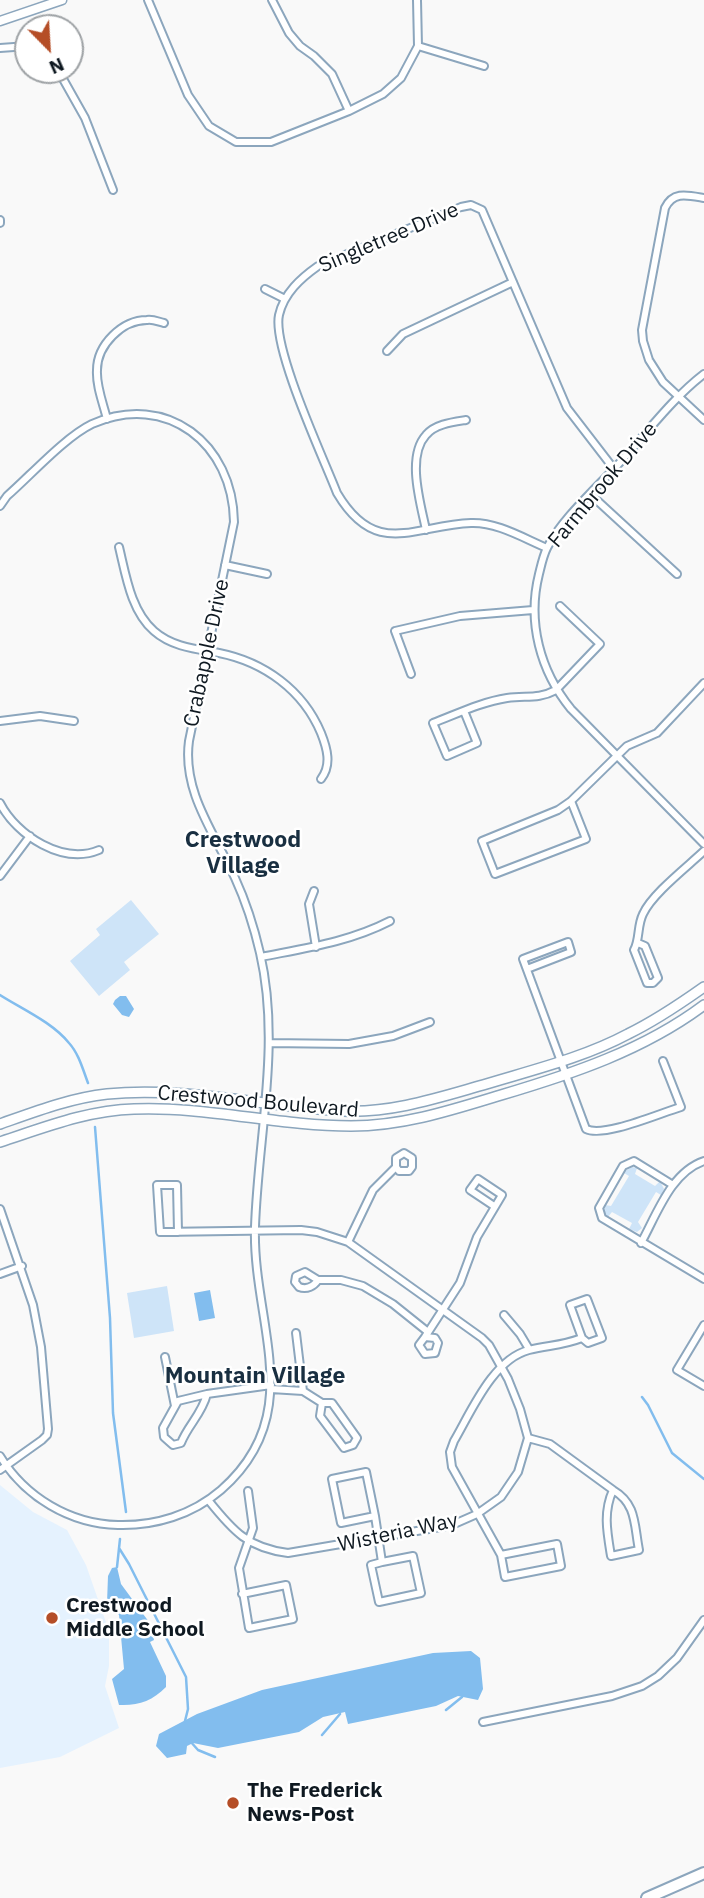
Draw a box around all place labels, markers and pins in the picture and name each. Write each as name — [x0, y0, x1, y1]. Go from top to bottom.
place label: Crestwood Middle School — [66, 1593, 204, 1643]
marker: Crestwood Middle School — [44, 1610, 60, 1626]
place label: The Frederick News-Post — [247, 1778, 382, 1828]
marker: The Frederick News-Post — [225, 1795, 241, 1811]

